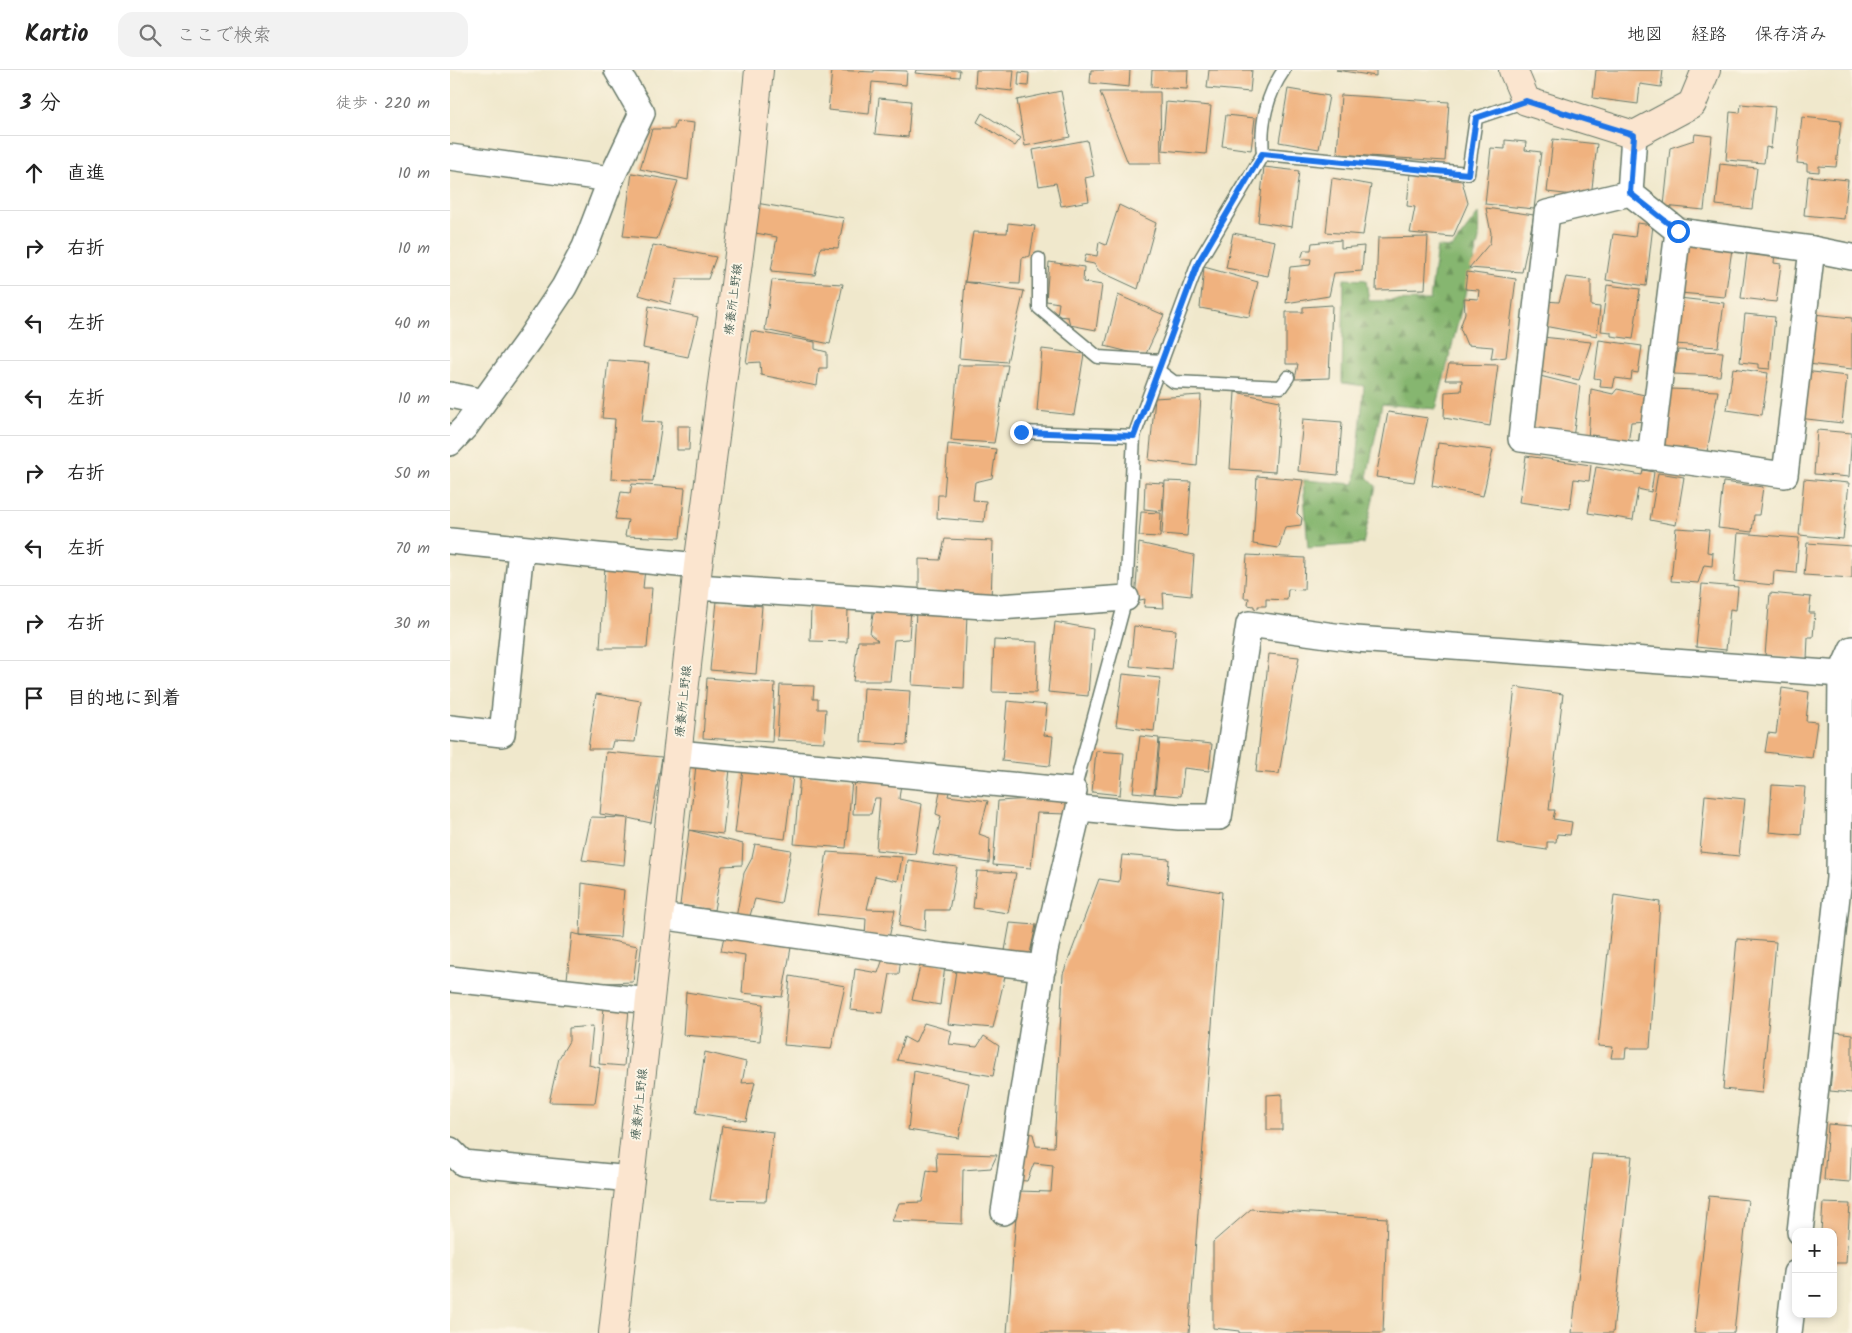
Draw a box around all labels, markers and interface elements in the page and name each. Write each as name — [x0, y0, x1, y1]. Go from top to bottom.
search box — [118, 12, 468, 57]
text: Kartio — [25, 15, 88, 54]
icon: search — [136, 21, 164, 49]
text: ここで検索 — [176, 21, 271, 51]
text: 地図 — [1627, 21, 1663, 50]
text: 経路 — [1691, 21, 1727, 50]
text: 保存済み — [1755, 21, 1827, 50]
text: 3 分 — [20, 87, 61, 120]
text: 徒歩 · 220 m — [336, 91, 430, 116]
icon: ahead — [20, 159, 48, 187]
text: 直進 — [67, 159, 105, 189]
text: 10 m — [398, 161, 430, 186]
route start — [1667, 220, 1690, 243]
icon: right — [20, 234, 48, 262]
text: 右折 — [67, 234, 105, 264]
text: 10 m — [398, 236, 430, 261]
street label: 療養所上野線 — [720, 262, 747, 336]
icon: left — [20, 309, 48, 337]
text: 左折 — [67, 309, 105, 339]
text: 40 m — [394, 311, 430, 336]
icon: left — [20, 384, 48, 412]
text: 左折 — [67, 384, 105, 414]
text: 10 m — [398, 386, 430, 411]
route end — [1010, 421, 1033, 444]
icon: right — [20, 459, 48, 487]
text: 右折 — [67, 459, 105, 489]
text: 50 m — [394, 461, 430, 486]
icon: left — [20, 534, 48, 562]
text: 左折 — [67, 534, 105, 564]
text: 70 m — [395, 536, 430, 561]
icon: right — [20, 609, 48, 637]
text: 右折 — [67, 609, 105, 639]
text: 30 m — [394, 611, 430, 636]
street label: 療養所上野線 — [670, 664, 697, 738]
icon: arrive — [20, 684, 48, 712]
text: 目的地に到着 — [67, 684, 181, 714]
street label: 療養所上野線 — [626, 1067, 653, 1141]
map controls — [1792, 1228, 1837, 1318]
button: + — [1792, 1228, 1837, 1273]
button: − — [1792, 1273, 1837, 1318]

